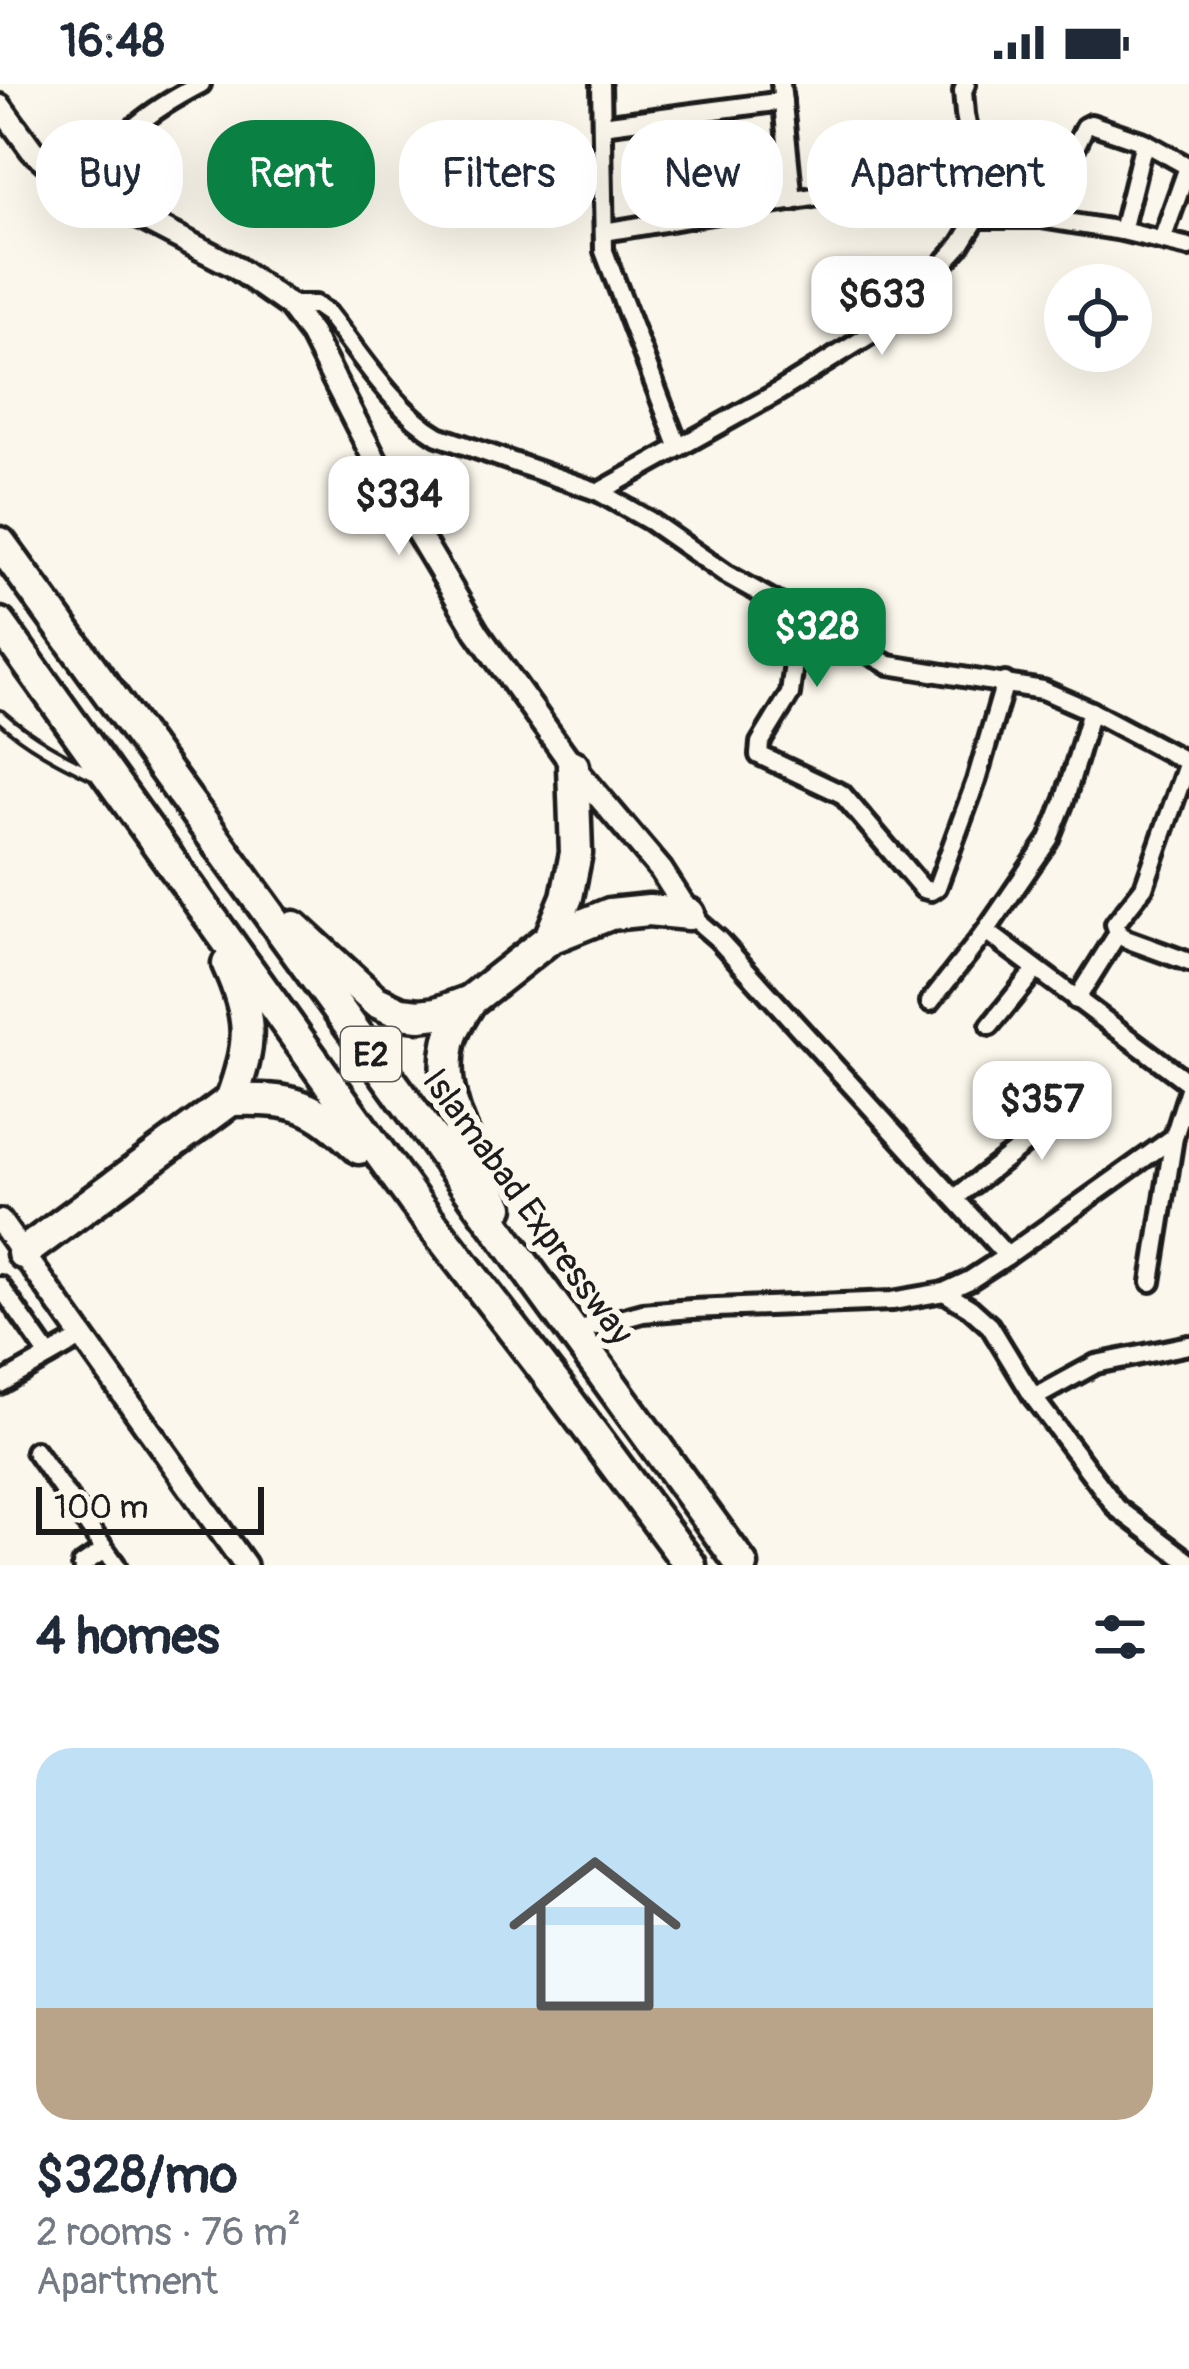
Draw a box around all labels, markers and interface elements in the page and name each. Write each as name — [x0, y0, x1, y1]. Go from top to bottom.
text: 16:48 — [60, 14, 165, 70]
chip: Buy — [36, 120, 183, 228]
chip: Rent — [207, 120, 375, 228]
chip: Filters — [399, 120, 597, 228]
chip: New — [621, 120, 783, 228]
chip: Apartment — [807, 120, 1087, 228]
pin: $633 — [811, 256, 953, 358]
map controls — [1044, 264, 1152, 372]
button: locate — [1044, 264, 1152, 372]
text: $633 — [838, 270, 926, 319]
pin: $334 — [328, 456, 470, 558]
text: $334 — [355, 470, 443, 519]
pin: $328 — [746, 588, 888, 690]
text: $328 — [775, 602, 859, 651]
road number: E2 — [341, 1027, 401, 1081]
street label: Islamabad Expressway — [412, 1060, 643, 1354]
pin: $357 — [971, 1061, 1113, 1163]
text: $357 — [1000, 1075, 1084, 1124]
scale bar — [36, 1481, 264, 1534]
text: 100 m — [54, 1487, 148, 1528]
icon: filters — [1087, 1604, 1153, 1670]
text: 4 homes — [36, 1605, 220, 1669]
icon: home — [487, 1826, 703, 2042]
text: $328/mo — [36, 2144, 237, 2208]
text: 2 rooms · 76 m² — [36, 2208, 301, 2257]
text: Apartment — [36, 2257, 218, 2306]

